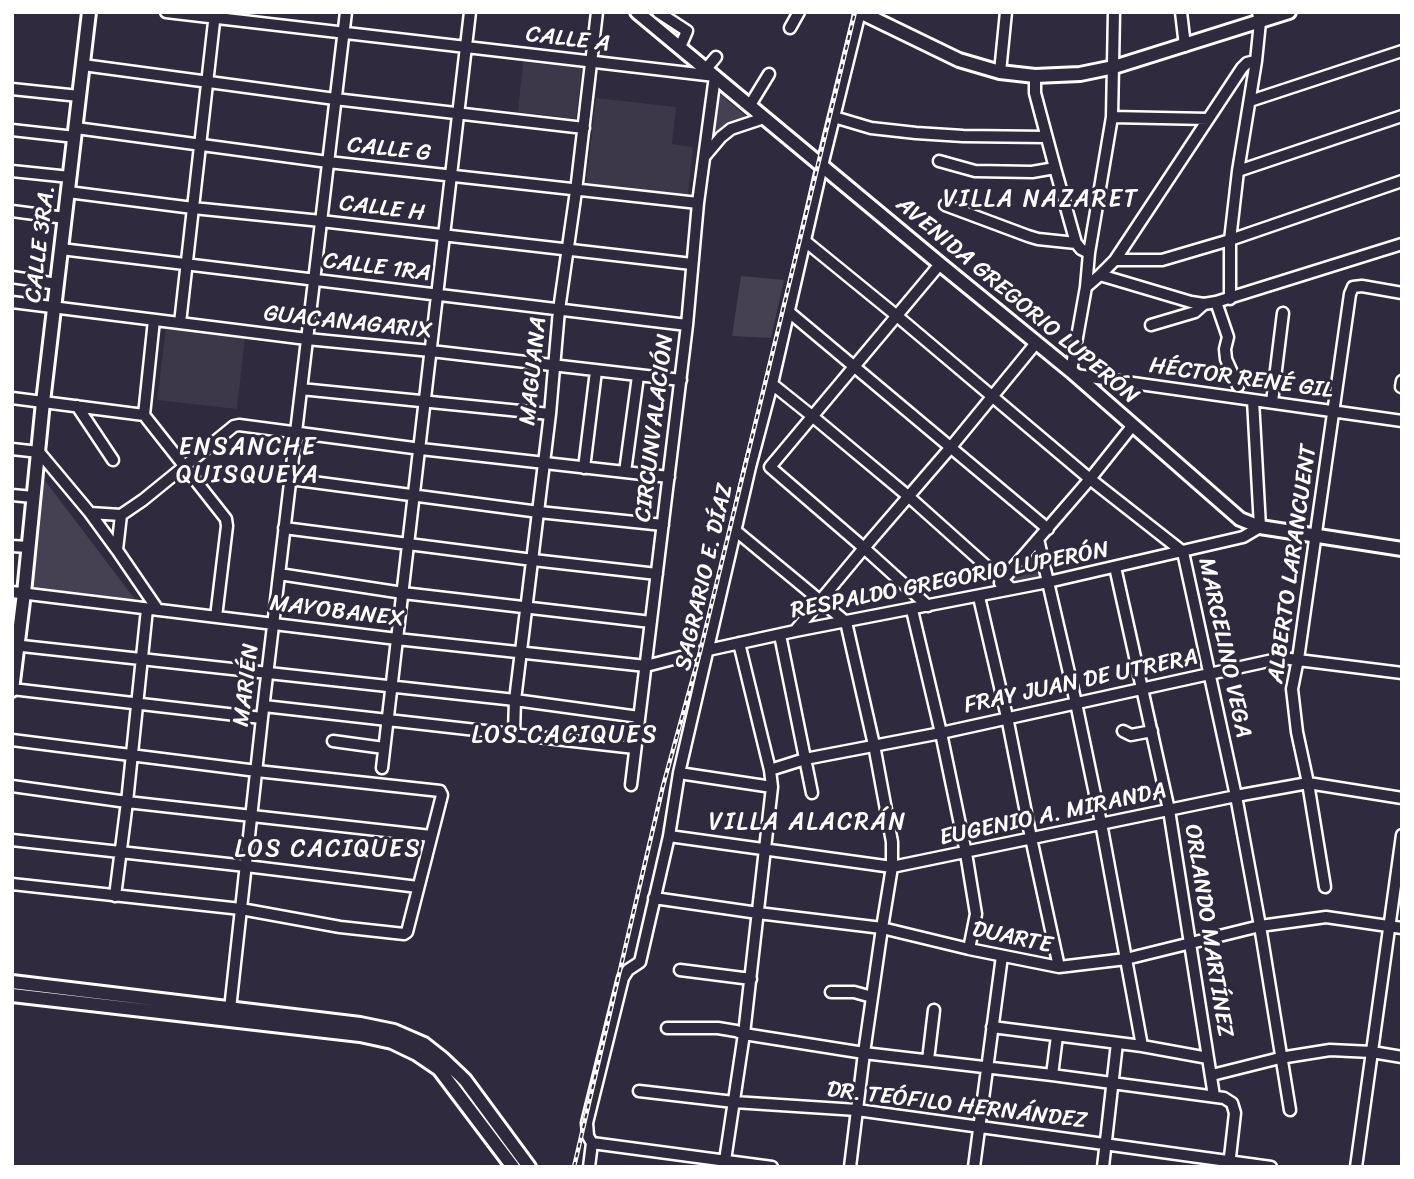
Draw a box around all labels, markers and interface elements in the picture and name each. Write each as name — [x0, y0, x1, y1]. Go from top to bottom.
street label: CALLE A — [524, 21, 612, 59]
street label: CALLE G — [346, 132, 432, 168]
street label: CALLE 3RA. — [20, 184, 62, 304]
district label: VILLA NAZARET — [944, 186, 1138, 214]
street label: CALLE H — [338, 190, 426, 228]
street label: AVENIDA GREGORIO LUPERÓN — [890, 191, 1144, 411]
street label: CALLE 1RA — [322, 248, 432, 288]
street label: GUACANAGARIX — [262, 300, 434, 346]
street label: MAGUANA — [515, 315, 553, 427]
street label: CIRCUNVALACIÓN — [630, 333, 680, 523]
street label: HÉCTOR RENÉ GIL — [1147, 352, 1335, 406]
district label: ENSANCHE QUISQUEYA — [179, 434, 317, 490]
street label: ALBERTO LARANCUENT — [1263, 443, 1323, 685]
street label: SAGRARIO E. DÍAZ — [670, 481, 740, 673]
street label: RESPALDO GREGORIO LUPERÓN — [789, 537, 1111, 625]
street label: MARCELINO VEGA — [1191, 556, 1257, 740]
street label: MAYOBANEX — [268, 590, 406, 634]
street label: MARIÉN — [228, 642, 266, 728]
street label: FRAY JUAN DE UTRERA — [962, 644, 1200, 720]
district label: LOS CACIQUES — [474, 722, 656, 750]
street label: EUGENIO A. MIRANDA — [937, 778, 1169, 852]
district label: VILLA ALACRÁN — [711, 809, 905, 837]
street label: ORLANDO MARTÍNEZ — [1178, 822, 1238, 1040]
district label: LOS CACIQUES — [237, 836, 419, 864]
street label: DUARTE — [970, 916, 1054, 960]
street label: DR. TEÓFILO HERNÁNDEZ — [825, 1076, 1089, 1136]

